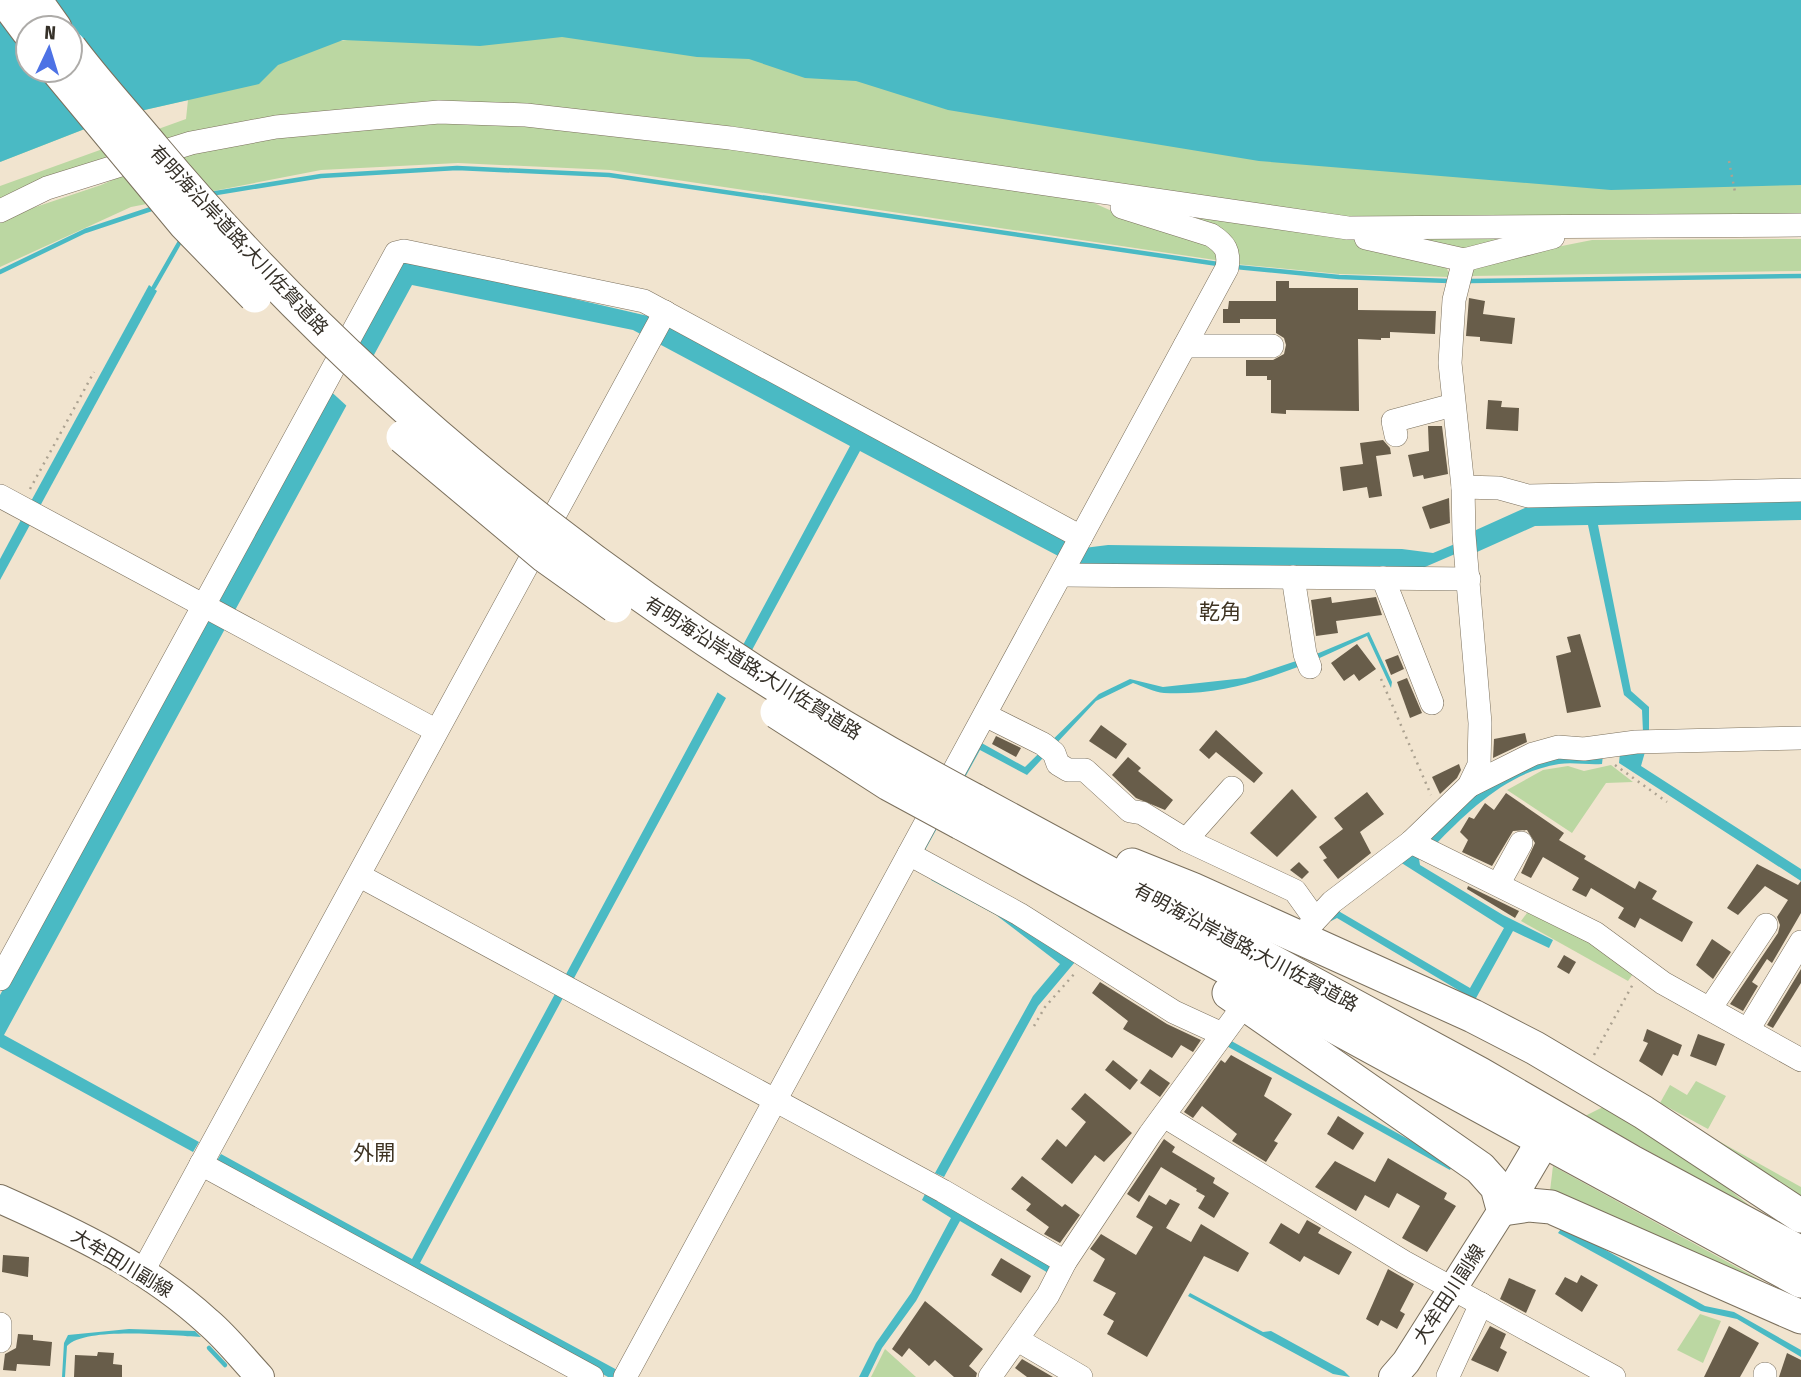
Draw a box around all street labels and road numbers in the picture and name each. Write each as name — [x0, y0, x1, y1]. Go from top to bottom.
street label: 有明海沿岸道路;大川佐賀道路 — [145, 140, 333, 340]
street label: 有明海沿岸道路;大川佐賀道路 — [640, 592, 866, 744]
street label: 有明海沿岸道路;大川佐賀道路 — [1130, 878, 1362, 1016]
street label: 大牟田川副線 — [67, 1224, 177, 1302]
street label: 大牟田川副線 — [1408, 1240, 1490, 1348]

